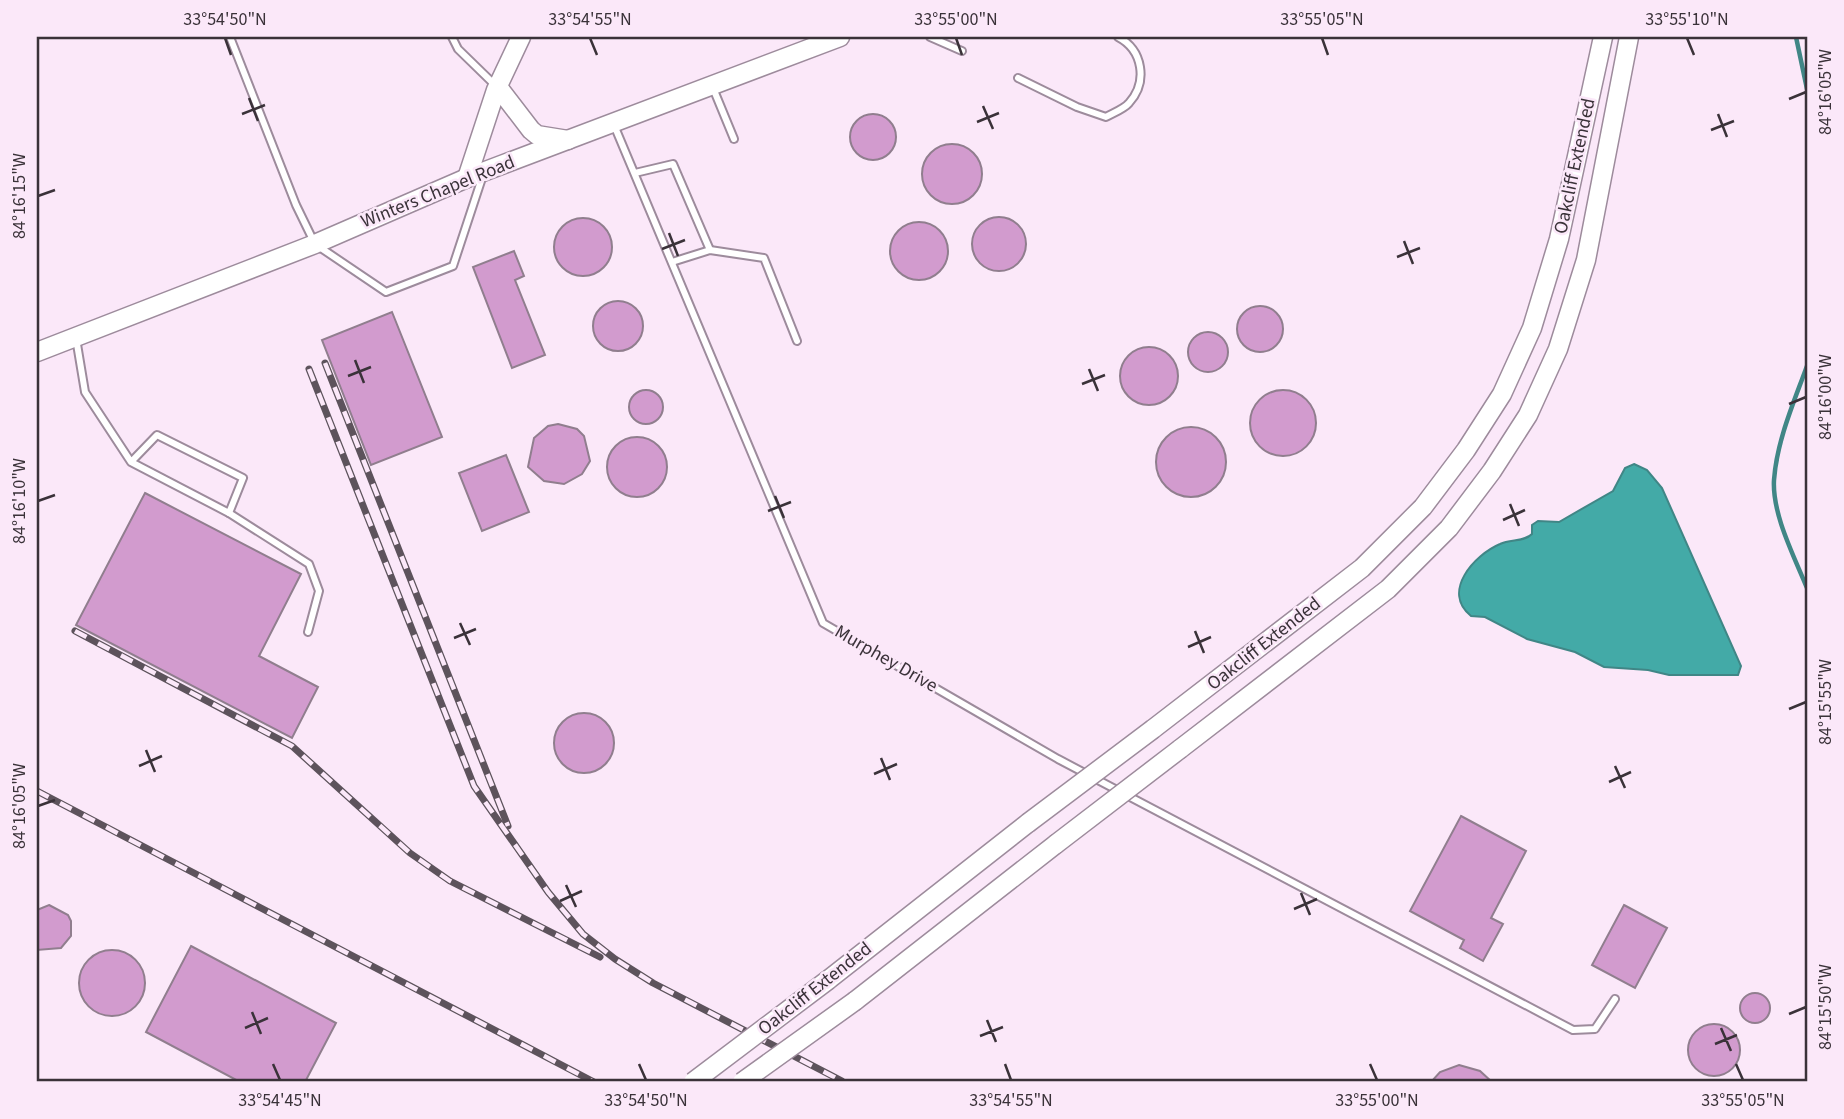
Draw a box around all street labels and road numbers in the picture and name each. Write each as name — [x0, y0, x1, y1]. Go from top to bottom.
street label: Oakcliff Extended — [1547, 96, 1603, 236]
street label: Winters Chapel Road — [357, 149, 519, 235]
street label: Oakcliff Extended — [1201, 591, 1327, 697]
street label: Murphey Drive — [829, 619, 943, 699]
street label: Oakcliff Extended — [752, 936, 878, 1042]

